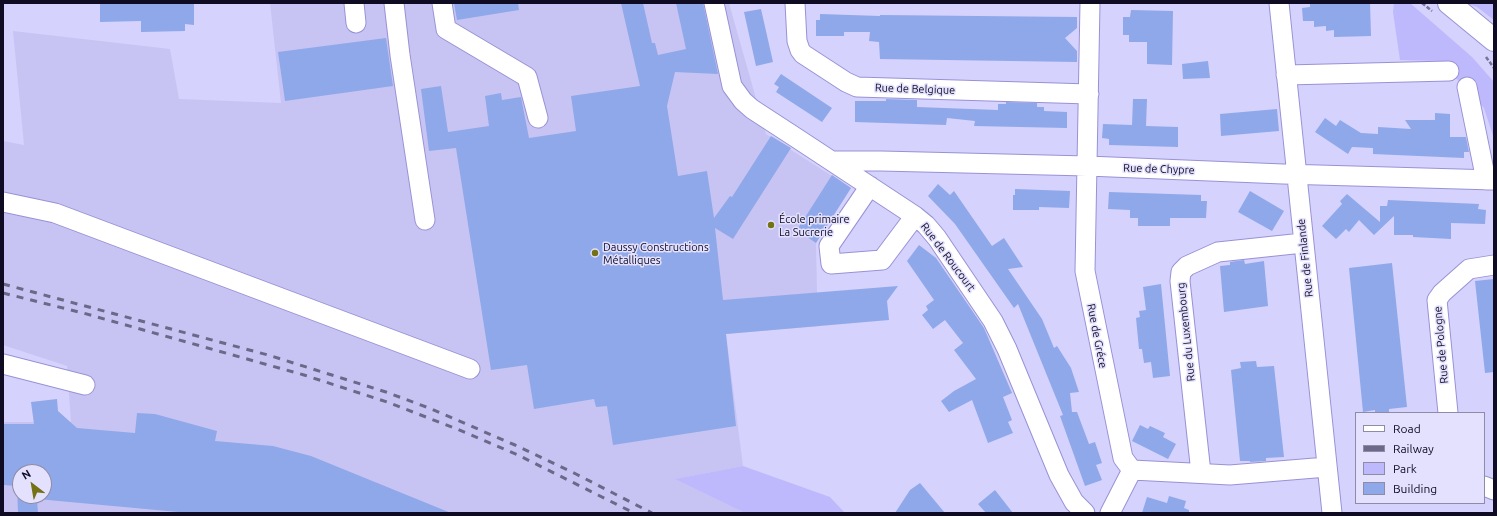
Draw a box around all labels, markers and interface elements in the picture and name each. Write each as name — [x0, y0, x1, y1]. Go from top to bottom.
street label: Rue de Belgique — [875, 81, 955, 97]
street label: Rue de Chypre — [1123, 161, 1195, 177]
place label: École primaire La Sucrerie — [779, 212, 849, 238]
street label: Rue de Finlande — [1294, 218, 1316, 298]
marker: École primaire La Sucrerie — [766, 220, 776, 230]
street label: Rue de Roucourt — [918, 220, 978, 294]
place label: Daussy Constructions Métalliques — [603, 240, 709, 266]
marker: Daussy Constructions Métalliques — [590, 248, 600, 258]
street label: Rue du Luxembourg — [1174, 282, 1198, 382]
street label: Rue de Gréce — [1084, 303, 1110, 369]
street label: Rue de Pologne — [1431, 306, 1451, 384]
legend — [1355, 412, 1485, 504]
text: Road — [1393, 422, 1421, 435]
text: Railway — [1393, 442, 1434, 455]
text: Park — [1393, 462, 1417, 475]
north arrow — [12, 464, 52, 504]
text: N — [20, 467, 33, 482]
text: Building — [1393, 482, 1437, 495]

